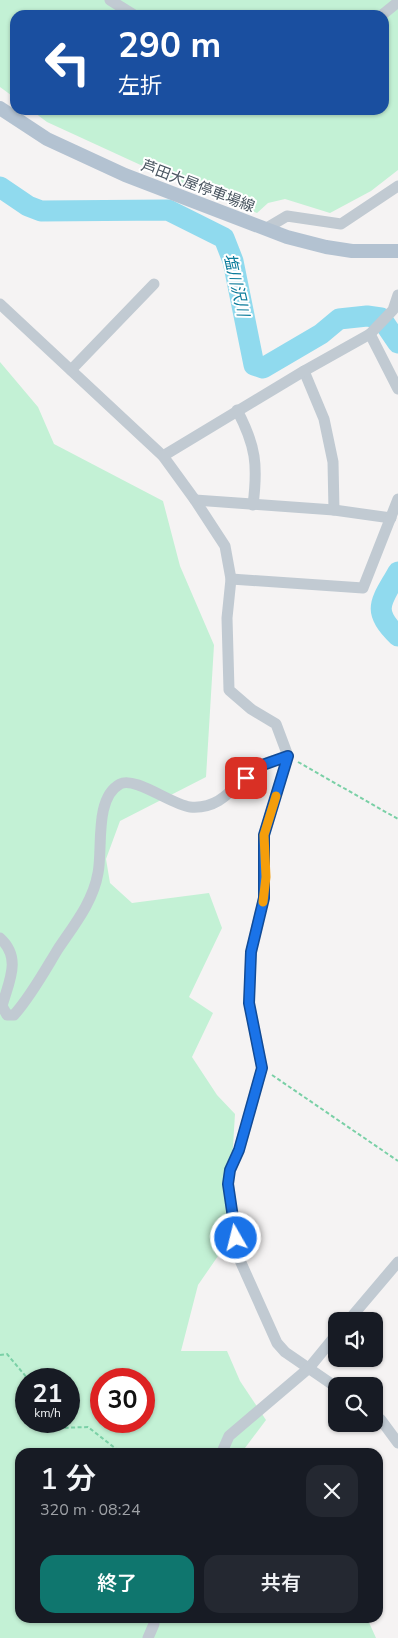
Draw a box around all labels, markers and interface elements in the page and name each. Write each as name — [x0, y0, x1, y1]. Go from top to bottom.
text: 290 m — [118, 22, 221, 69]
icon: left — [35, 30, 100, 95]
text: 左折 — [118, 71, 162, 101]
street label: 芦田大屋停車場線 — [138, 155, 258, 217]
water label: 塩川沢川 — [218, 251, 254, 321]
pin — [225, 757, 267, 799]
icon: arrive — [232, 764, 260, 792]
position arrow — [209, 1211, 261, 1263]
map controls — [328, 1312, 383, 1432]
button: sound — [328, 1312, 383, 1367]
speed limit sign: 30 — [90, 1368, 155, 1433]
text: 21 — [32, 1377, 63, 1411]
button: search — [328, 1377, 383, 1432]
text: km/h — [34, 1405, 61, 1421]
text: 1 分 — [40, 1459, 96, 1500]
button: close — [306, 1465, 358, 1517]
text: 320 m · 08:24 — [40, 1499, 141, 1521]
button: 終了 — [40, 1555, 194, 1613]
button: 共有 — [204, 1555, 358, 1613]

